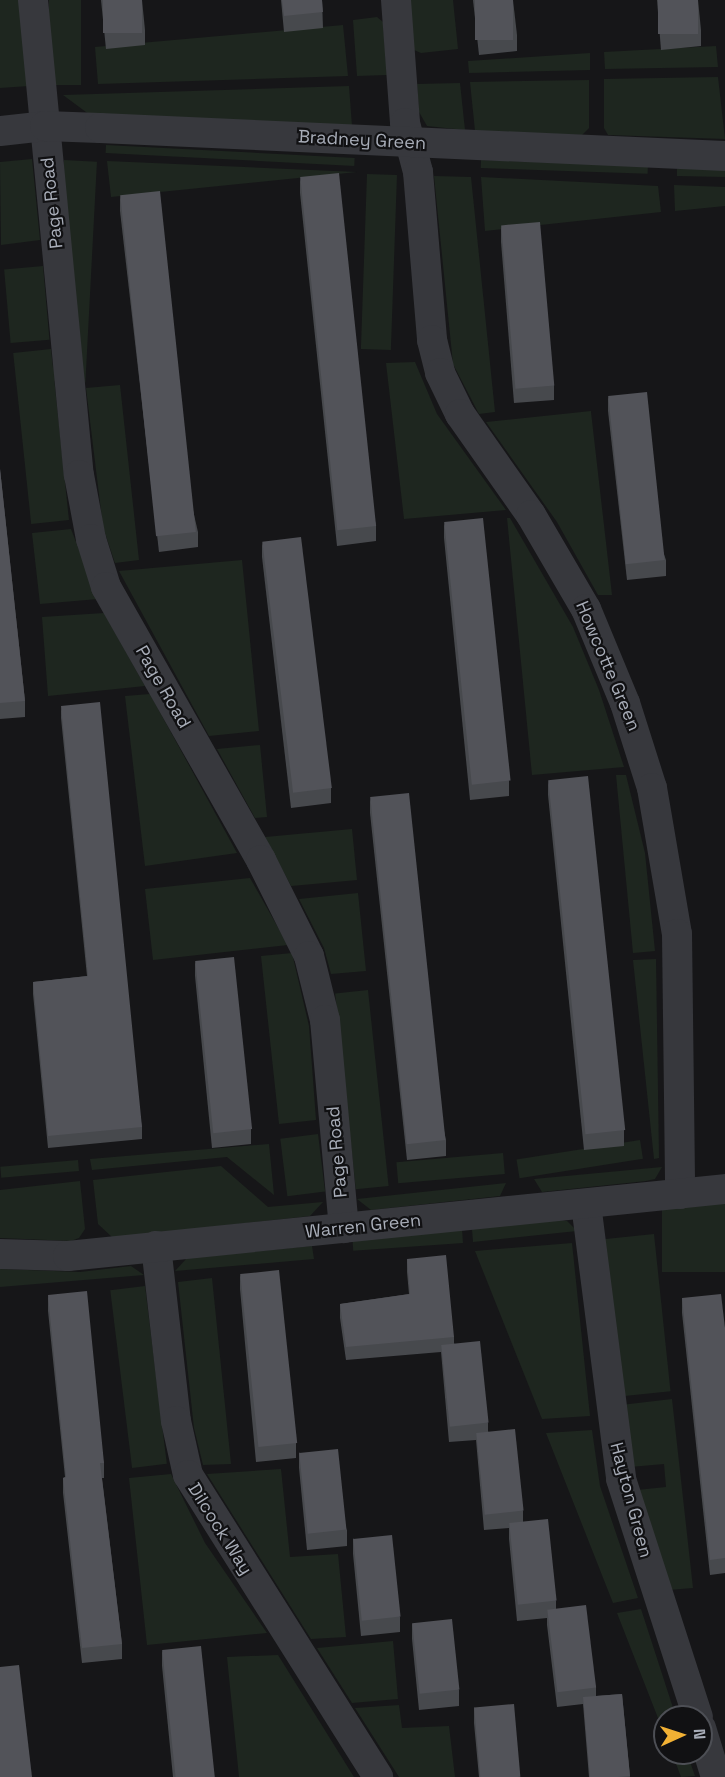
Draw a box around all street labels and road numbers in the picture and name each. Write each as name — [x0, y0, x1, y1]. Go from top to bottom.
street label: Bradney Green — [297, 126, 427, 154]
street label: Page Road — [36, 156, 68, 250]
street label: Howcotte Green — [571, 598, 645, 734]
street label: Page Road — [131, 642, 195, 732]
street label: Page Road — [322, 1105, 352, 1199]
street label: Warren Green — [304, 1209, 422, 1243]
street label: Hayton Green — [605, 1440, 657, 1560]
street label: Dilcock Way — [183, 1479, 257, 1579]

